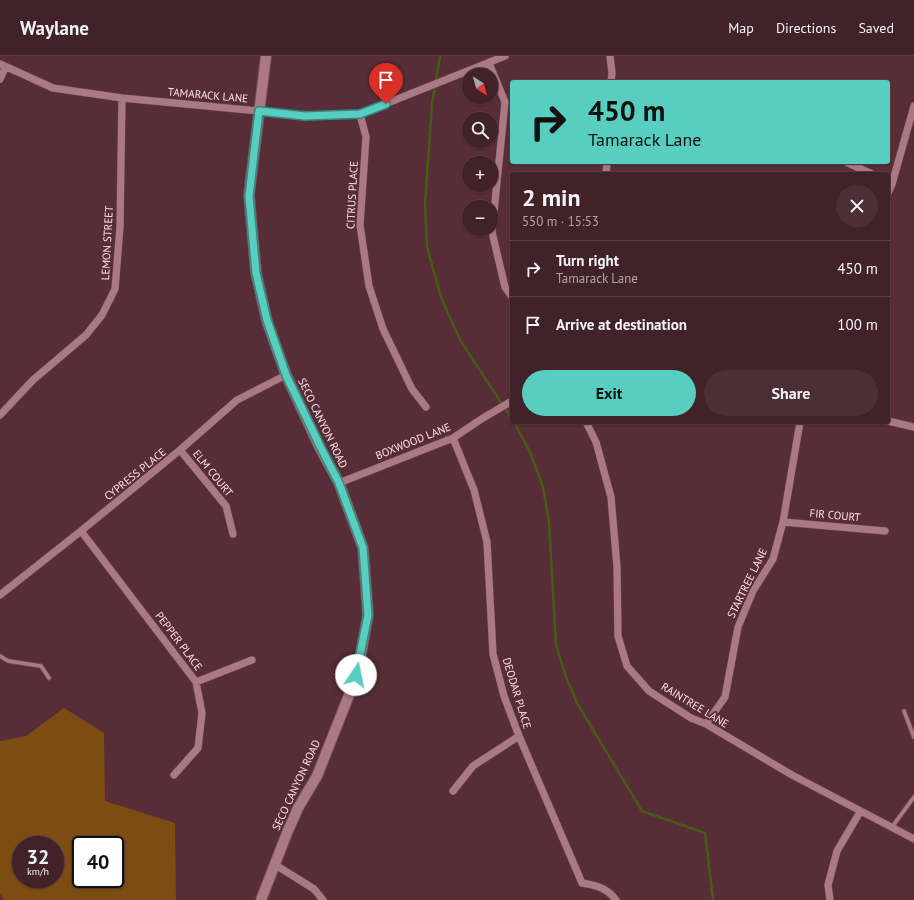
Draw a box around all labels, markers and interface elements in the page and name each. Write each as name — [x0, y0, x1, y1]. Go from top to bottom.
text: Waylane — [20, 16, 89, 40]
text: Map — [728, 19, 754, 37]
text: Directions — [776, 19, 836, 37]
text: Saved — [858, 19, 894, 37]
pin — [369, 63, 403, 104]
north arrow — [462, 68, 498, 104]
map controls — [462, 68, 498, 236]
icon: arrive — [375, 69, 397, 91]
street label: TAMARACK LANE — [167, 85, 249, 105]
text: 450 m — [588, 92, 665, 129]
icon: right — [522, 96, 574, 148]
button: search — [462, 112, 498, 148]
text: Tamarack Lane — [588, 128, 702, 151]
button: + — [462, 156, 498, 192]
street label: CITRUS PLACE — [343, 160, 361, 229]
text: 2 min — [522, 182, 581, 213]
button: close — [836, 185, 878, 227]
button: − — [462, 200, 498, 236]
street label: LEMON STREET — [98, 205, 116, 281]
text: 550 m · 15:53 — [522, 213, 599, 230]
text: Turn right — [556, 251, 619, 270]
icon: right — [522, 258, 544, 280]
text: 450 m — [837, 259, 878, 278]
text: Tamarack Lane — [556, 270, 638, 287]
icon: arrive — [522, 314, 544, 336]
text: Arrive at destination — [556, 315, 687, 334]
text: 100 m — [837, 315, 878, 334]
button: Exit — [522, 370, 696, 416]
button: Share — [704, 370, 878, 416]
street label: SECO CANYON ROAD — [295, 376, 351, 470]
street label: BOXWOOD LANE — [373, 420, 453, 462]
street label: CYPRESS PLACE — [101, 445, 169, 503]
street label: ELM COURT — [190, 447, 236, 499]
street label: FIR COURT — [809, 506, 861, 524]
street label: STARTREE LANE — [724, 546, 770, 620]
street label: PEPPER PLACE — [152, 609, 206, 673]
position arrow — [335, 654, 377, 696]
street label: DEODAR PLACE — [500, 656, 534, 730]
street label: RAINTREE LANE — [659, 679, 731, 731]
street label: SECO CANYON ROAD — [269, 737, 323, 833]
speed limit sign: 40 — [72, 836, 124, 888]
text: 32 — [27, 844, 49, 870]
text: km/h — [27, 865, 49, 878]

